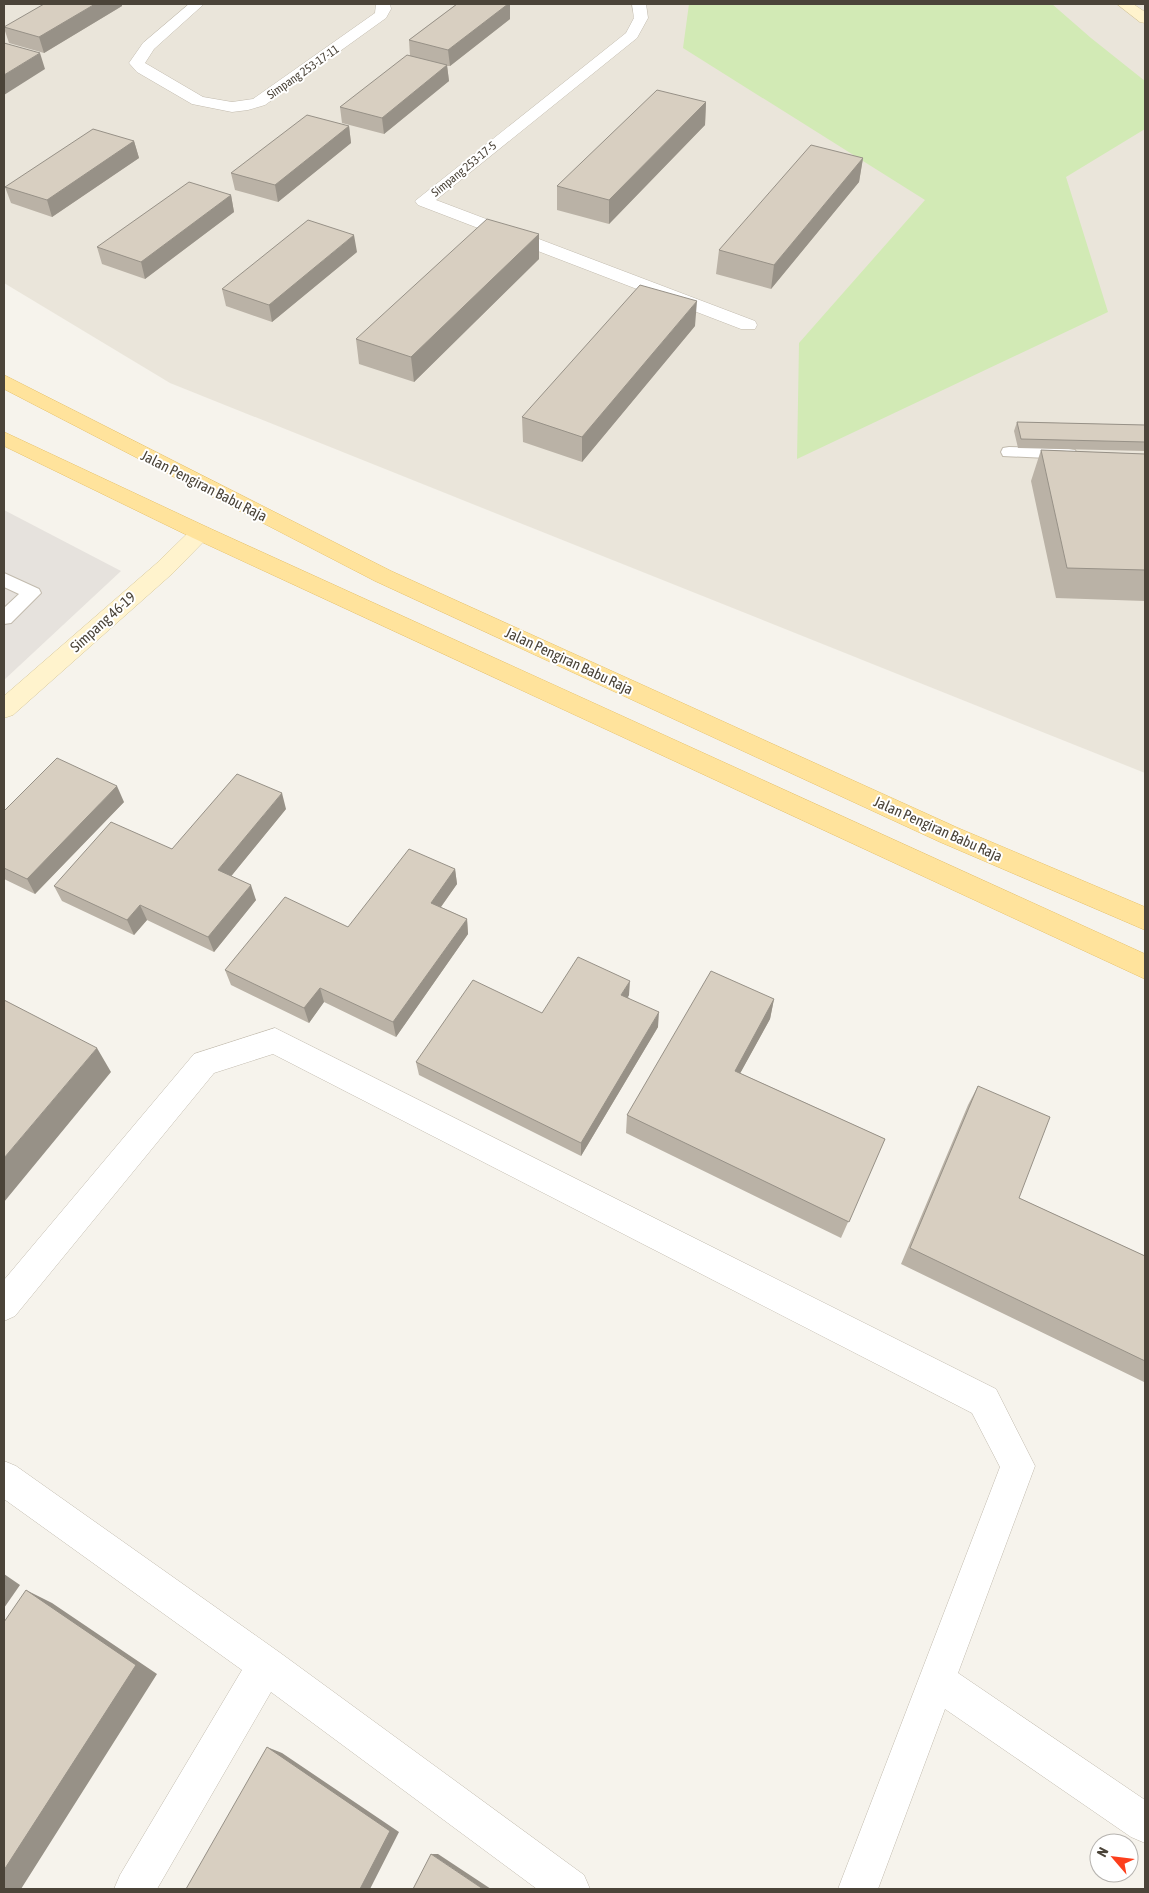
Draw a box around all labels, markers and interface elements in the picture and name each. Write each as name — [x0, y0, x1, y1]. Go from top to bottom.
street label: Simpang 253-17-11 — [264, 42, 342, 102]
street label: Simpang 253-17-5 — [429, 139, 499, 199]
street label: Jalan Pengiran Babu Raja — [138, 446, 270, 525]
street label: Simpang 46-19 — [67, 588, 139, 655]
street label: Jalan Pengiran Babu Raja — [503, 623, 636, 698]
street label: Jalan Pengiran Babu Raja — [871, 792, 1005, 865]
north arrow — [1089, 1833, 1139, 1883]
text: N — [1094, 1844, 1112, 1859]

